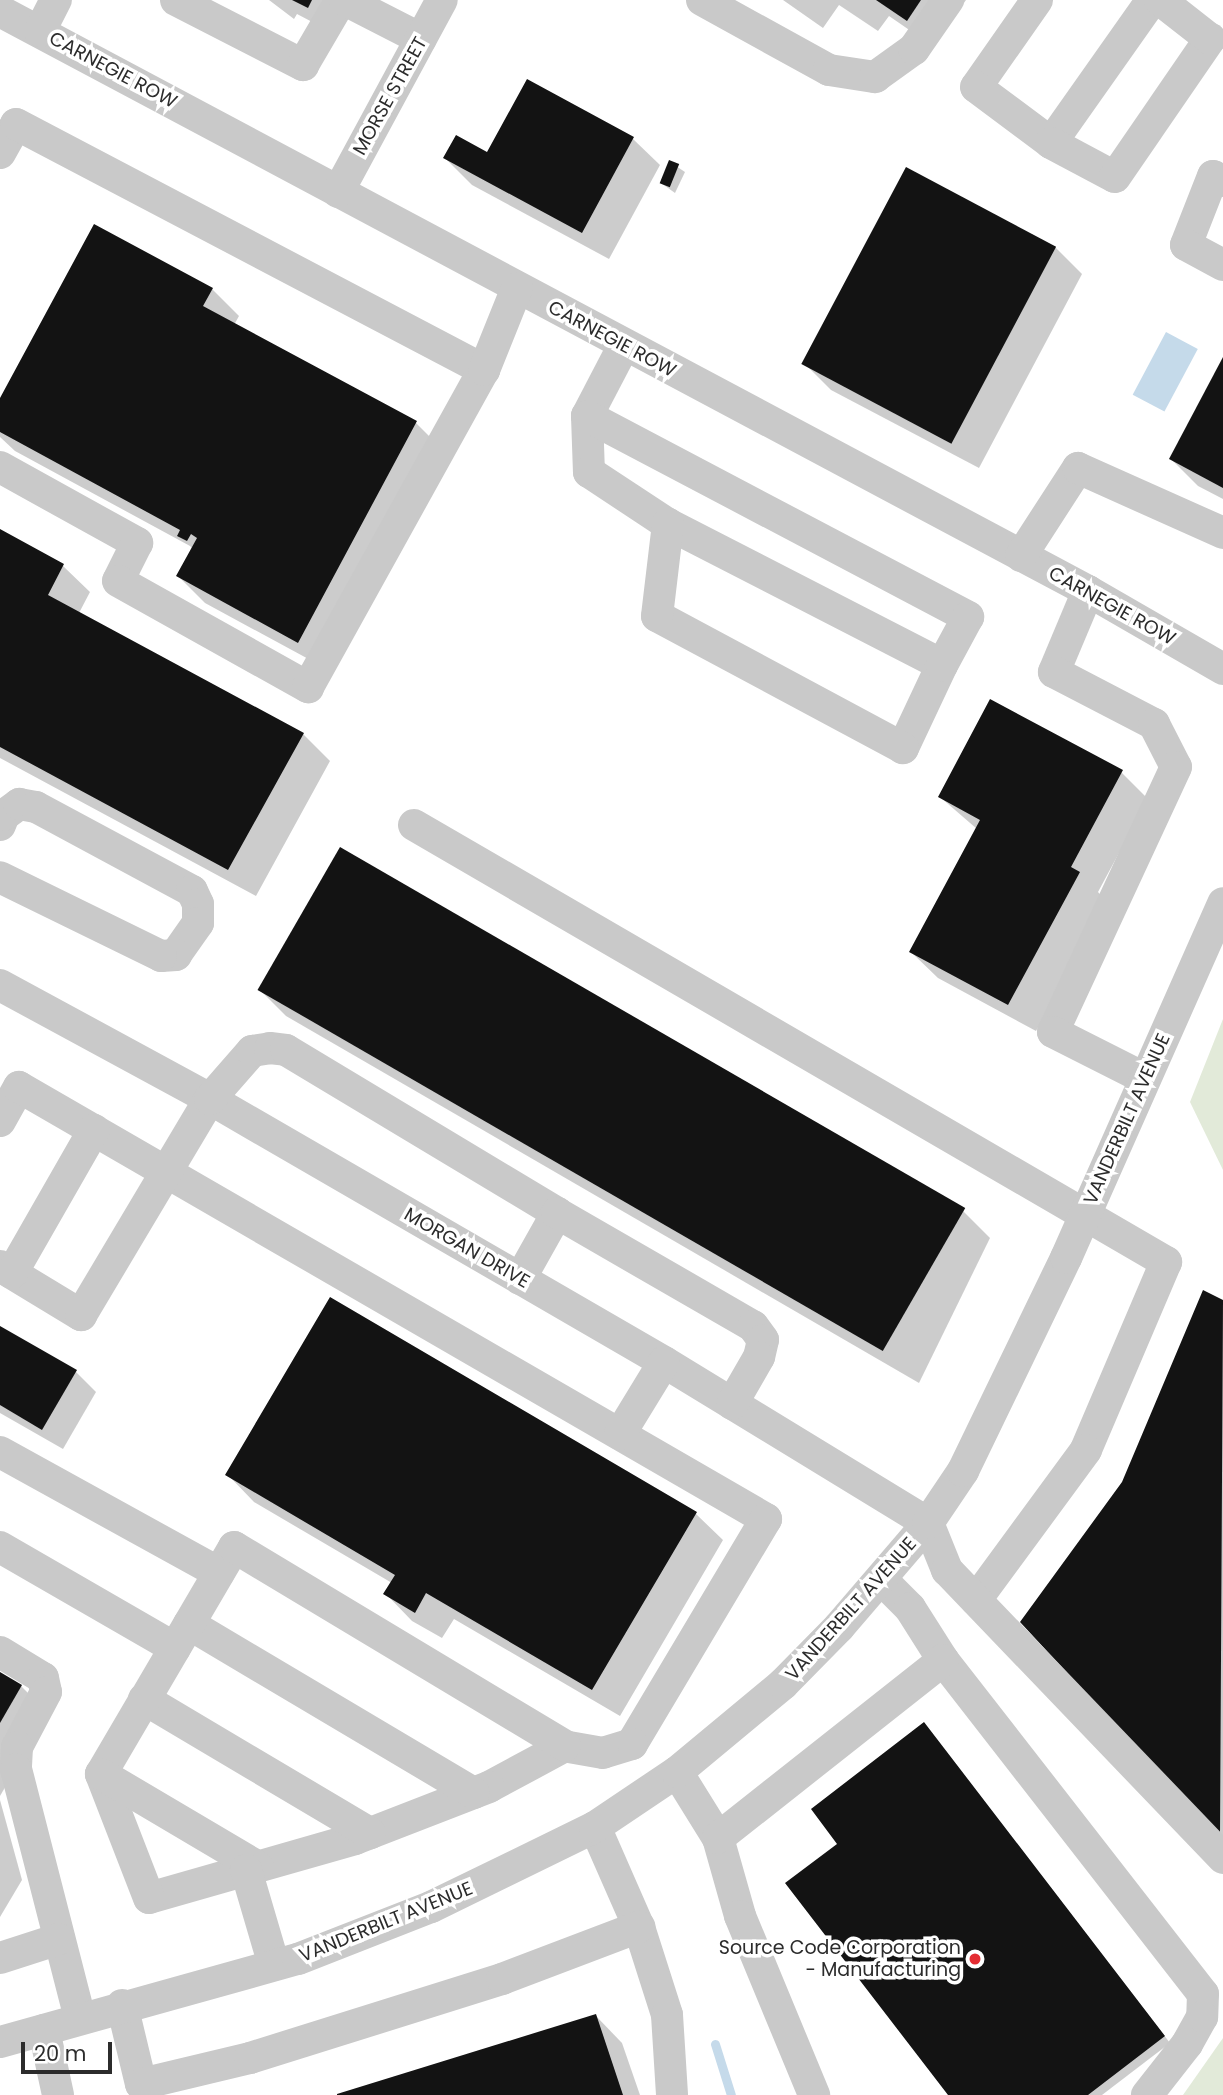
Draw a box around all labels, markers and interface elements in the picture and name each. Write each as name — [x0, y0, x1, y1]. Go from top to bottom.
street label: CARNEGIE ROW — [45, 27, 181, 113]
street label: MORSE STREET — [348, 33, 432, 159]
street label: CARNEGIE ROW — [544, 296, 680, 382]
street label: CARNEGIE ROW — [1045, 562, 1179, 650]
street label: VANDERBILT AVENUE — [1079, 1030, 1175, 1208]
street label: MORGAN DRIVE — [400, 1203, 534, 1293]
street label: VANDERBILT AVENUE — [781, 1533, 921, 1685]
street label: VANDERBILT AVENUE — [296, 1877, 476, 1967]
place label: Source Code Corporation - Manufacturing — [719, 1937, 961, 1981]
marker: Source Code Corporation - Manufacturing — [967, 1951, 983, 1967]
scale bar — [24, 2028, 116, 2072]
text: 20 m — [34, 2039, 87, 2068]

